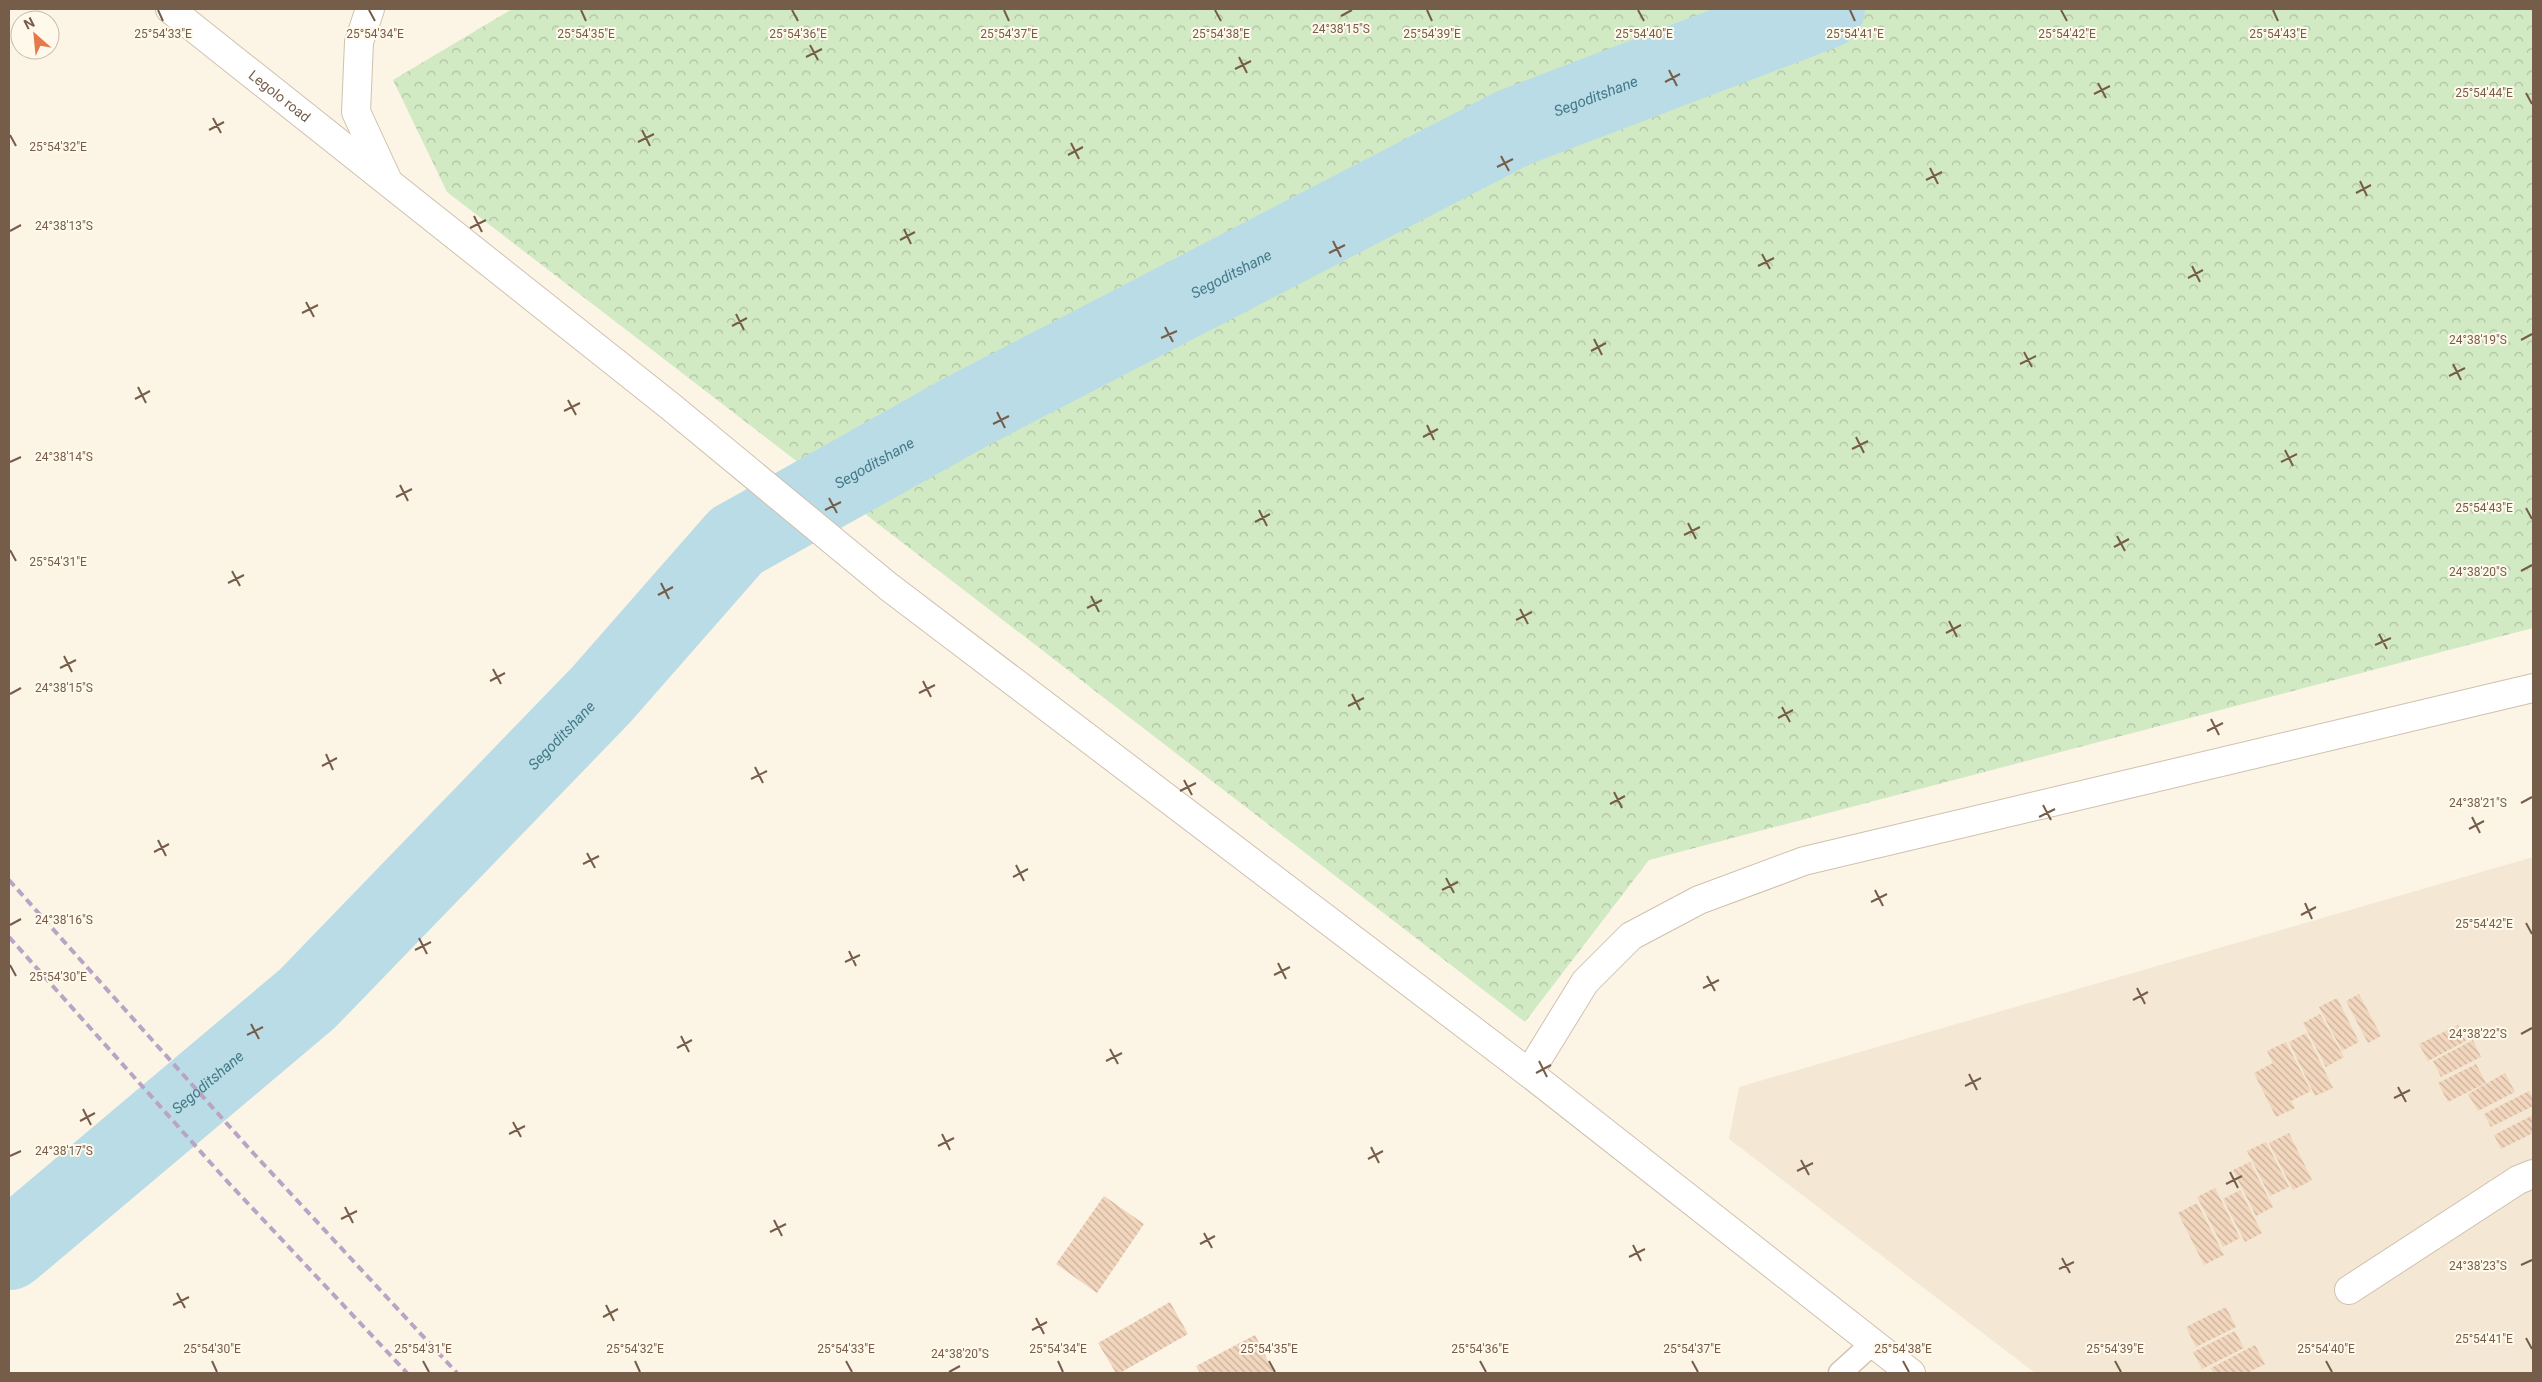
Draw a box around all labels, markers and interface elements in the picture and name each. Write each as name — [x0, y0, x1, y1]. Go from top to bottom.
north arrow — [10, 10, 60, 60]
text: N — [21, 14, 37, 33]
text: 24°38'15"S — [1312, 22, 1370, 36]
text: 25°54'33"E — [134, 27, 192, 41]
text: 25°54'34"E — [346, 27, 404, 41]
text: 25°54'35"E — [557, 27, 615, 41]
text: 25°54'36"E — [769, 27, 827, 41]
text: 25°54'37"E — [980, 27, 1038, 41]
text: 25°54'38"E — [1192, 27, 1250, 41]
text: 25°54'39"E — [1403, 27, 1461, 41]
text: 25°54'40"E — [1615, 27, 1673, 41]
text: 25°54'41"E — [1826, 27, 1884, 41]
text: 25°54'42"E — [2038, 27, 2096, 41]
text: 25°54'43"E — [2249, 27, 2307, 41]
street label: Legolo road — [246, 67, 314, 125]
water label: Segoditshane — [1551, 72, 1641, 121]
text: 25°54'44"E — [2455, 86, 2513, 100]
text: 25°54'32"E — [29, 140, 87, 154]
text: 24°38'13"S — [35, 219, 93, 233]
water label: Segoditshane — [1188, 246, 1275, 303]
text: 24°38'19"S — [2449, 333, 2507, 347]
water label: Segoditshane — [831, 434, 918, 493]
text: 24°38'14"S — [35, 450, 93, 464]
text: 25°54'43"E — [2455, 501, 2513, 515]
text: 25°54'31"E — [29, 555, 87, 569]
text: 24°38'20"S — [2449, 565, 2507, 579]
text: 24°38'15"S — [35, 681, 93, 695]
water label: Segoditshane — [524, 697, 599, 774]
text: 24°38'21"S — [2449, 796, 2507, 810]
text: 24°38'16"S — [35, 913, 93, 927]
text: 25°54'42"E — [2455, 917, 2513, 931]
text: 25°54'30"E — [29, 970, 87, 984]
text: 24°38'22"S — [2449, 1027, 2507, 1041]
water label: Segoditshane — [168, 1047, 248, 1118]
text: 24°38'17"S — [35, 1144, 93, 1158]
text: 24°38'23"S — [2449, 1259, 2507, 1273]
text: 25°54'41"E — [2455, 1332, 2513, 1346]
text: 25°54'30"E — [183, 1342, 241, 1356]
text: 25°54'31"E — [394, 1342, 452, 1356]
text: 25°54'32"E — [606, 1342, 664, 1356]
text: 25°54'33"E — [817, 1342, 875, 1356]
text: 25°54'34"E — [1029, 1342, 1087, 1356]
text: 25°54'35"E — [1240, 1342, 1298, 1356]
text: 25°54'36"E — [1451, 1342, 1509, 1356]
text: 25°54'37"E — [1663, 1342, 1721, 1356]
text: 25°54'38"E — [1874, 1342, 1932, 1356]
text: 25°54'39"E — [2086, 1342, 2144, 1356]
text: 25°54'40"E — [2297, 1342, 2355, 1356]
text: 24°38'20"S — [931, 1347, 989, 1361]

